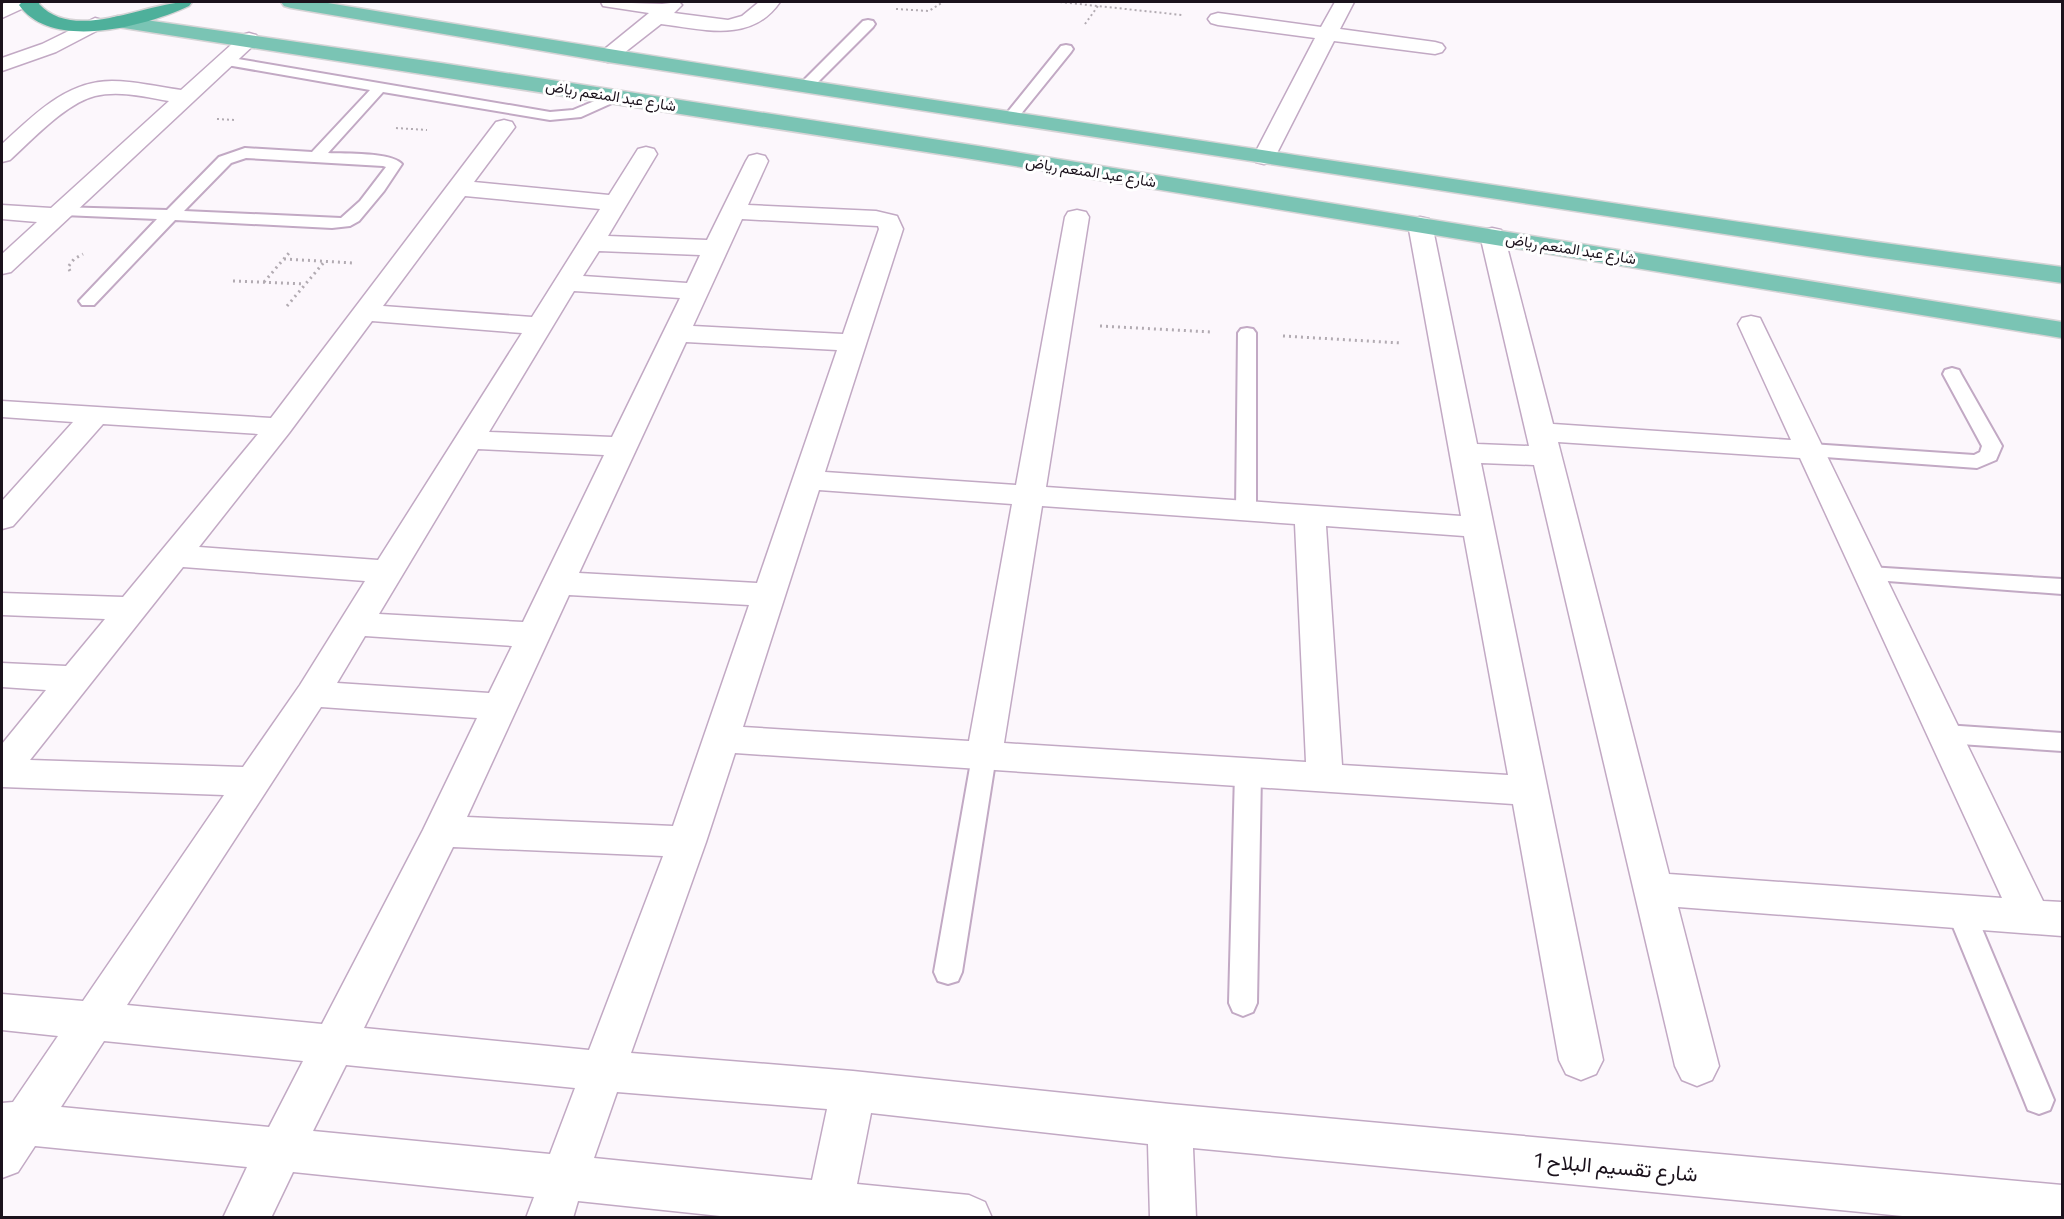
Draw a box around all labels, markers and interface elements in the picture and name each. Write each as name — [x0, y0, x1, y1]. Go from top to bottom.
street label: شارع عبد المنعم رياض — [544, 76, 678, 117]
street label: شارع عبد المنعم رياض — [1024, 152, 1158, 193]
street label: شارع عبد المنعم رياض — [1504, 229, 1638, 270]
street label: شارع تقسيم البلاح 1 — [1533, 1146, 1699, 1189]

